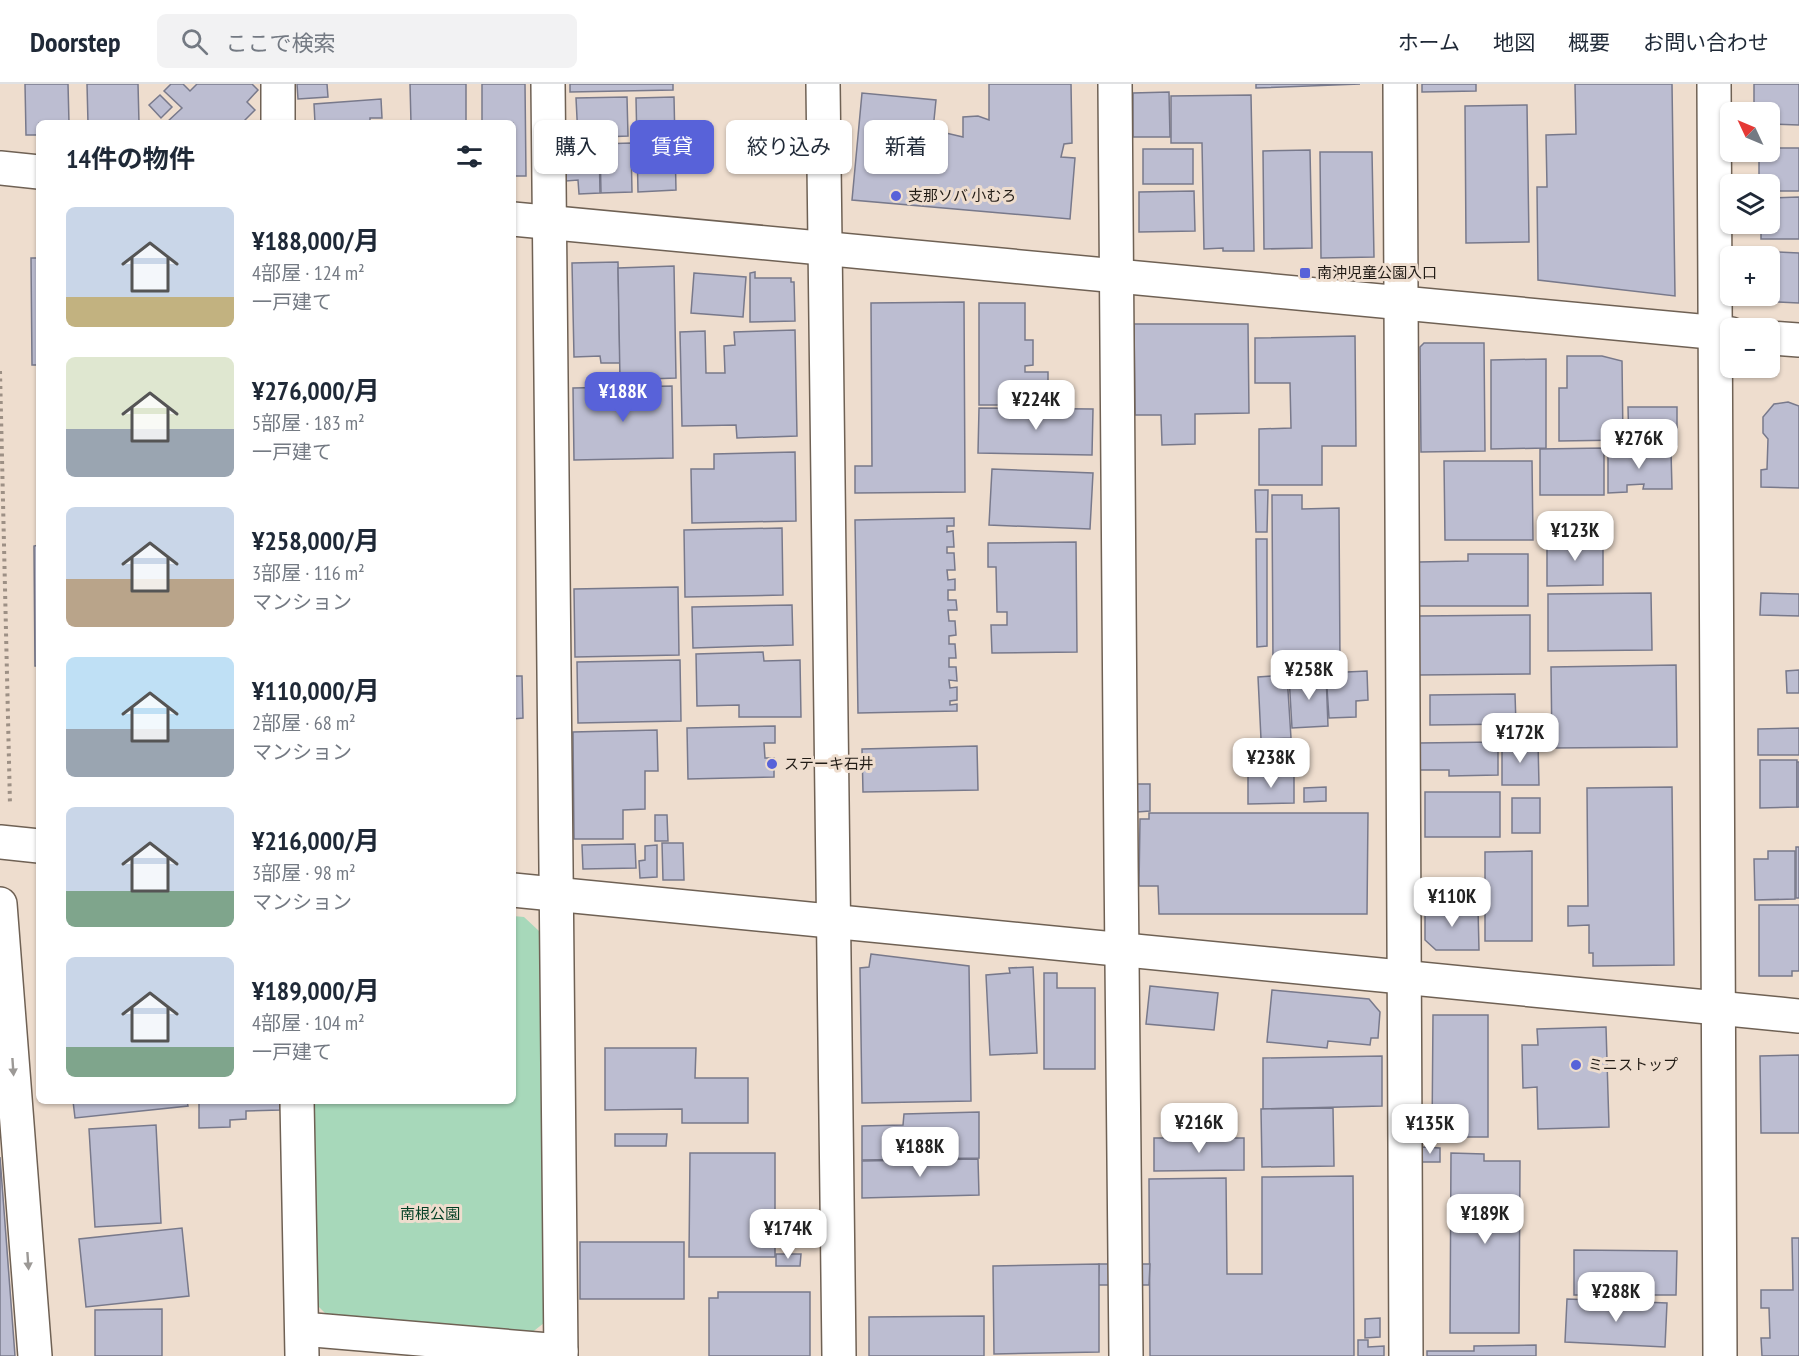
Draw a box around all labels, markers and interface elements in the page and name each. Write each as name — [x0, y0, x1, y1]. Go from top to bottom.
search box — [157, 14, 577, 68]
text: Doorstep — [30, 23, 121, 60]
icon: search — [178, 25, 211, 58]
text: ここで検索 — [226, 29, 336, 57]
text: ホーム — [1398, 29, 1460, 56]
text: 地図 — [1493, 29, 1535, 56]
text: 概要 — [1568, 29, 1610, 56]
text: お問い合わせ — [1643, 29, 1769, 56]
north arrow — [1720, 102, 1780, 162]
map controls — [1720, 102, 1780, 378]
chip: 購入 — [534, 120, 618, 174]
chip: 賃貸 — [630, 120, 714, 174]
chip: 絞り込み — [726, 120, 852, 174]
chip: 新着 — [864, 120, 948, 174]
icon: filters — [453, 140, 486, 173]
text: 14件の物件 — [66, 142, 195, 175]
button: layers — [1720, 174, 1780, 234]
place label: 支那ソバ 小むろ — [908, 186, 1016, 205]
marker: 支那ソバ 小むろ — [889, 189, 903, 203]
text: ¥188,000/月 — [252, 224, 380, 257]
icon: home — [114, 231, 186, 303]
button: + — [1720, 246, 1780, 306]
text: 4部屋 · 124 m² — [252, 260, 365, 286]
place label: 南沖児童公園入口 — [1317, 263, 1437, 282]
marker: 南沖児童公園入口 — [1298, 266, 1312, 280]
text: 一戸建て — [252, 289, 332, 315]
button: − — [1720, 318, 1780, 378]
pin: ¥188K — [581, 372, 665, 423]
text: ¥276,000/月 — [252, 374, 380, 407]
text: ¥188K — [599, 378, 647, 404]
pin: ¥224K — [994, 380, 1078, 431]
icon: home — [114, 381, 186, 453]
text: ¥224K — [1012, 386, 1060, 412]
text: 5部屋 · 183 m² — [252, 410, 365, 436]
pin: ¥276K — [1597, 419, 1681, 470]
text: ¥276K — [1615, 425, 1663, 451]
text: 一戸建て — [252, 439, 332, 465]
pin: ¥123K — [1533, 511, 1617, 562]
text: ¥123K — [1551, 517, 1599, 543]
text: ¥258,000/月 — [252, 524, 380, 557]
icon: home — [114, 531, 186, 603]
text: 3部屋 · 116 m² — [252, 560, 365, 586]
text: マンション — [252, 589, 352, 615]
pin: ¥258K — [1267, 650, 1351, 701]
text: ¥258K — [1285, 656, 1333, 682]
text: ¥110,000/月 — [252, 674, 380, 707]
icon: home — [114, 681, 186, 753]
text: 2部屋 · 68 m² — [252, 710, 356, 736]
pin: ¥172K — [1478, 713, 1562, 764]
text: ¥172K — [1496, 719, 1544, 745]
pin: ¥238K — [1229, 738, 1313, 789]
text: マンション — [252, 739, 352, 765]
text: ¥238K — [1247, 744, 1295, 770]
place label: ステーキ石井 — [784, 754, 874, 773]
marker: ステーキ石井 — [765, 757, 779, 771]
text: ¥216,000/月 — [252, 824, 380, 857]
icon: home — [114, 831, 186, 903]
text: 3部屋 · 98 m² — [252, 860, 356, 886]
pin: ¥110K — [1410, 877, 1494, 928]
text: ¥110K — [1428, 883, 1476, 909]
text: マンション — [252, 889, 352, 915]
text: ¥189,000/月 — [252, 974, 380, 1007]
icon: home — [114, 981, 186, 1053]
text: 4部屋 · 104 m² — [252, 1010, 365, 1036]
text: 一戸建て — [252, 1039, 332, 1065]
place label: ミニストップ — [1588, 1055, 1678, 1074]
one-way arrow — [8, 1057, 18, 1076]
marker: ミニストップ — [1569, 1058, 1583, 1072]
pin: ¥216K — [1157, 1103, 1241, 1154]
pin: ¥135K — [1388, 1104, 1472, 1155]
text: ¥216K — [1175, 1109, 1223, 1135]
text: ¥135K — [1406, 1110, 1454, 1136]
pin: ¥188K — [878, 1127, 962, 1178]
text: ¥188K — [896, 1133, 944, 1159]
pin: ¥189K — [1443, 1194, 1527, 1245]
text: ¥189K — [1461, 1200, 1509, 1226]
park label: 南根公園 — [400, 1204, 460, 1223]
pin: ¥174K — [746, 1209, 830, 1260]
text: ¥174K — [764, 1215, 812, 1241]
one-way arrow — [23, 1252, 33, 1271]
pin: ¥288K — [1574, 1272, 1658, 1323]
text: ¥288K — [1592, 1278, 1640, 1304]

